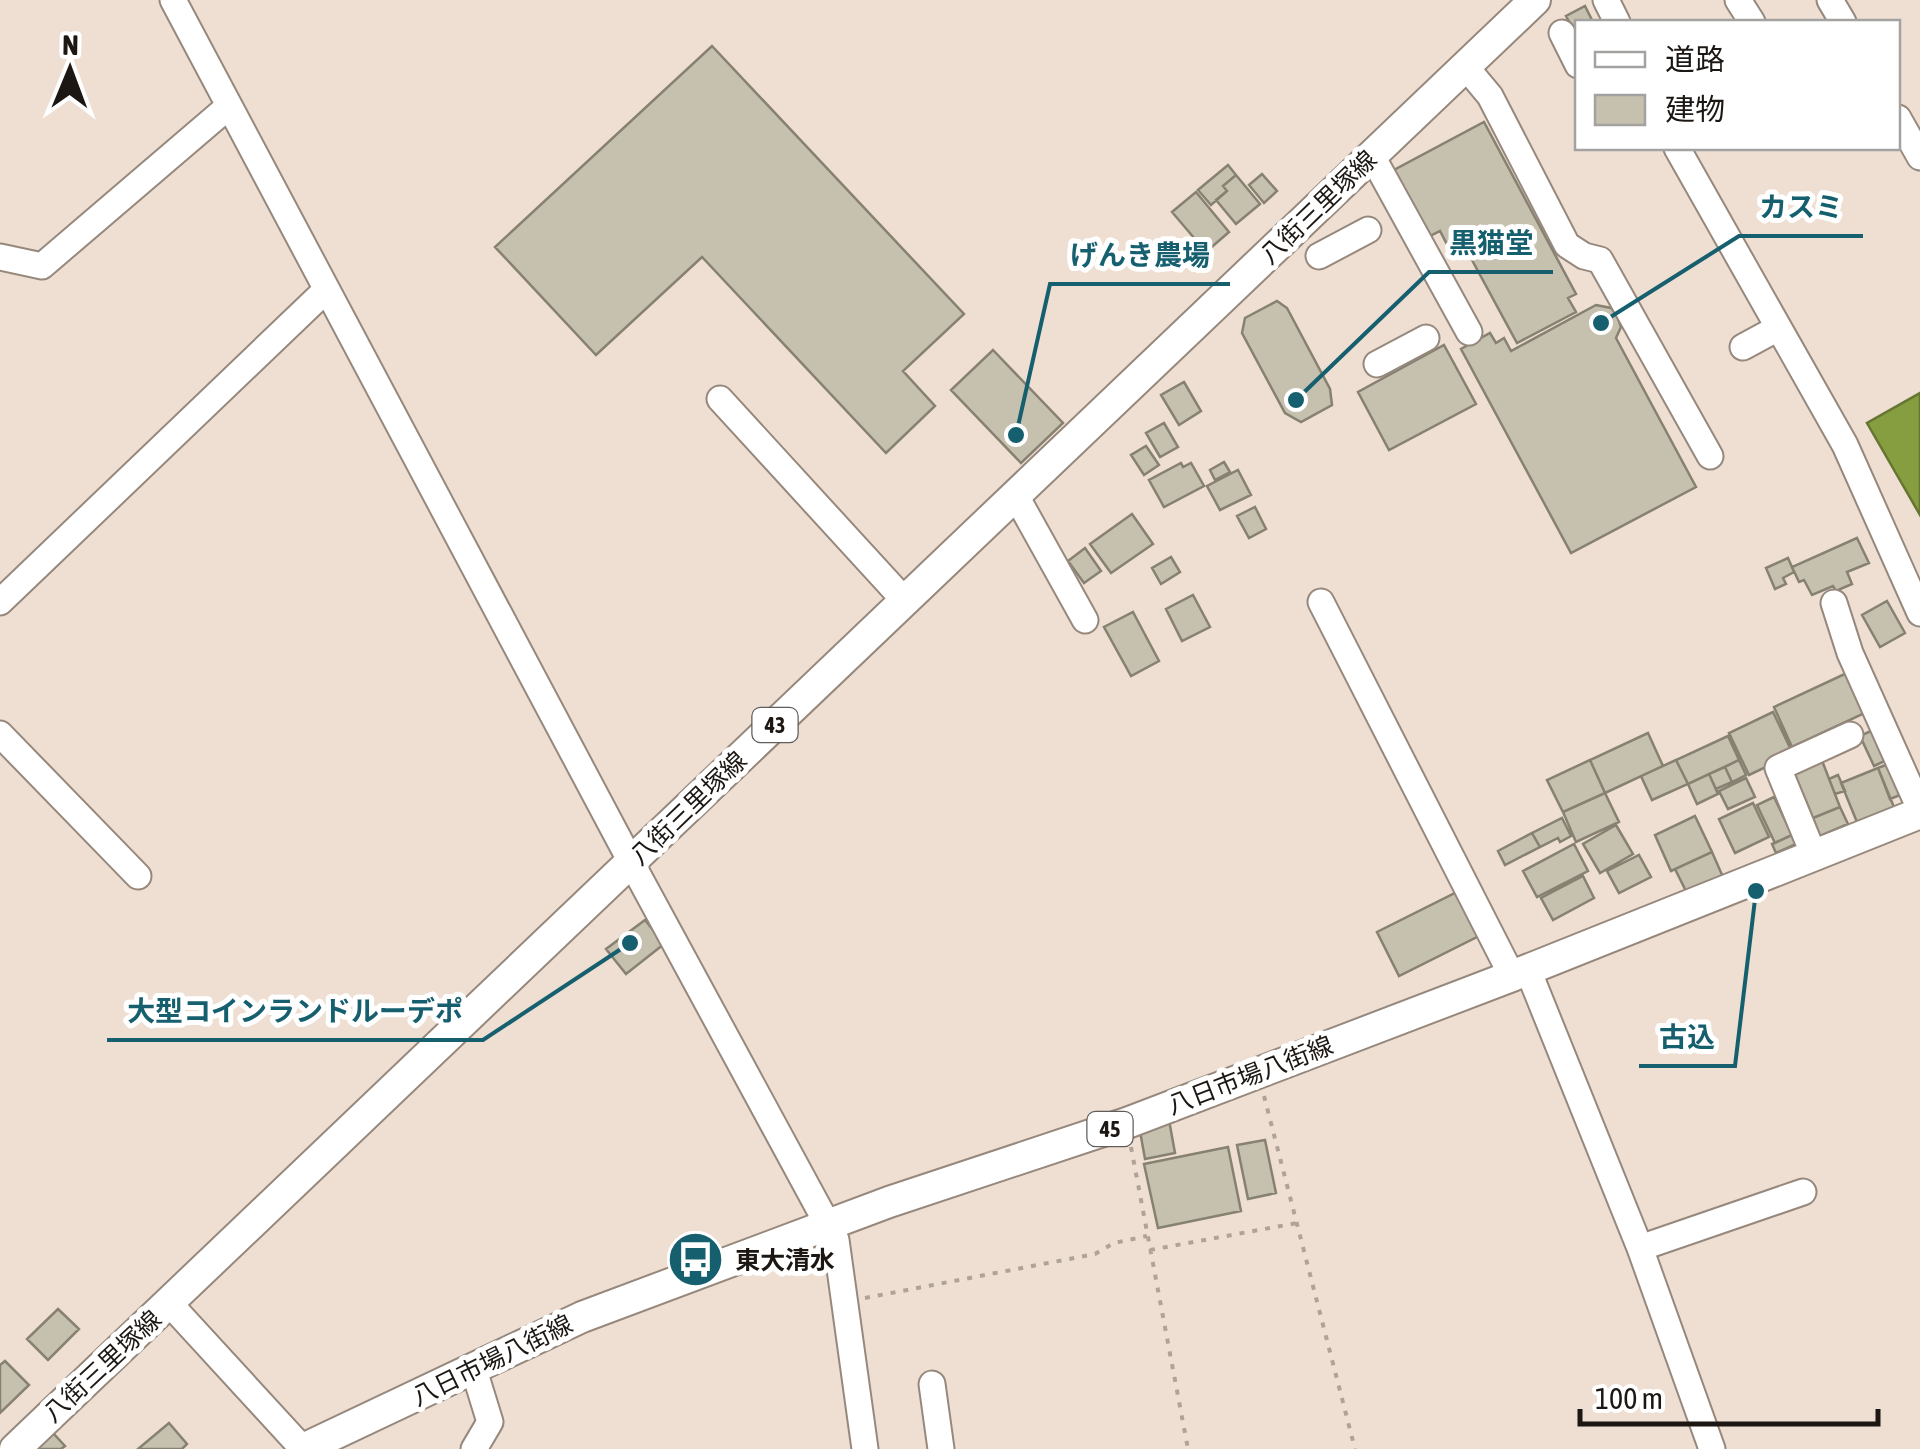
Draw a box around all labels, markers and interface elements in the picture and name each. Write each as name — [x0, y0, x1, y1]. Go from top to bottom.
north arrow — [20, 20, 120, 120]
legend — [1575, 20, 1900, 150]
text: N — [62, 29, 79, 61]
text: 道路 — [1665, 42, 1725, 76]
text: 建物 — [1665, 92, 1725, 126]
street label: 八街三里塚線 — [1254, 145, 1382, 269]
callout: カスミ — [1739, 178, 1863, 236]
text: カスミ — [1759, 191, 1843, 223]
callout: 黒猫堂 — [1429, 214, 1553, 272]
callout: げんき農場 — [1050, 226, 1230, 284]
text: 黒猫堂 — [1449, 227, 1533, 259]
text: げんき農場 — [1070, 239, 1210, 271]
road number: 43 — [752, 708, 798, 742]
street label: 八街三里塚線 — [624, 746, 752, 870]
callout: 大型コインランドルーデポ — [107, 982, 483, 1040]
text: 大型コインランドルーデポ — [127, 995, 463, 1027]
callout: 古込 — [1639, 1008, 1735, 1066]
text: 古込 — [1659, 1021, 1715, 1053]
street label: 八日市場八街線 — [1163, 1031, 1337, 1119]
road number: 45 — [1088, 1112, 1132, 1146]
bus stop icon: 東大清水 — [666, 1230, 726, 1290]
place label: 東大清水 — [735, 1246, 835, 1274]
street label: 八街三里塚線 — [38, 1305, 166, 1427]
street label: 八日市場八街線 — [407, 1309, 577, 1411]
scale bar — [1580, 1364, 1878, 1426]
text: 100 m — [1595, 1381, 1663, 1415]

